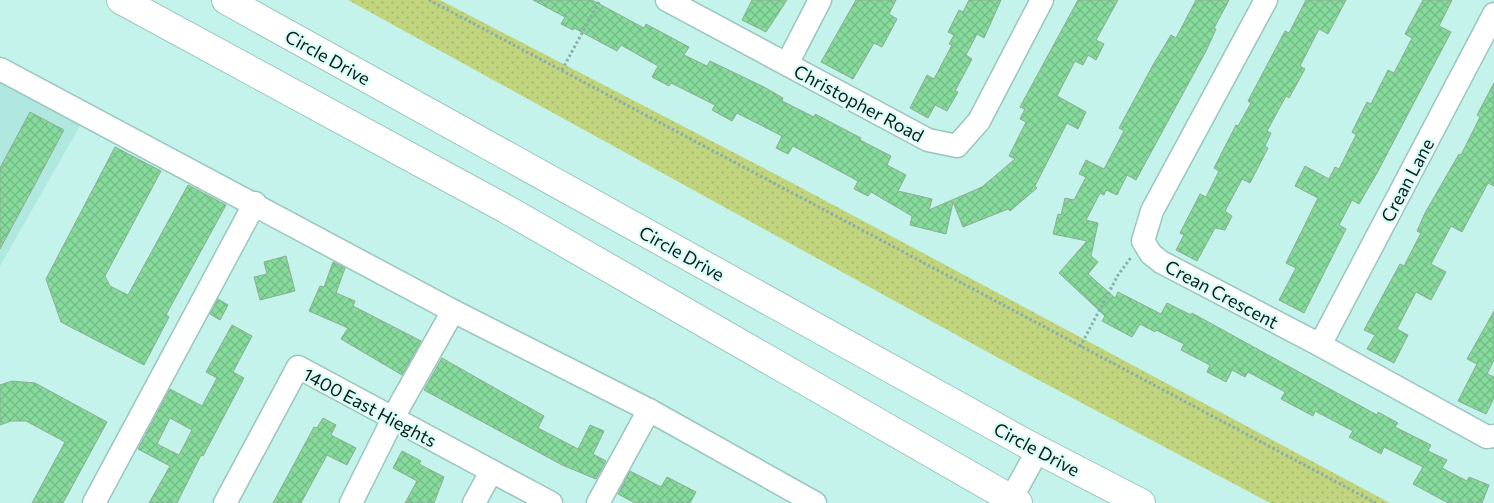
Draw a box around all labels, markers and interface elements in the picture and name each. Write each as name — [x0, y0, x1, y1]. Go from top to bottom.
street label: Circle Drive — [282, 25, 374, 89]
street label: Christopher Road — [790, 60, 928, 146]
street label: Crean Lane — [1376, 134, 1438, 226]
street label: Circle Drive — [636, 221, 728, 285]
street label: Crean Crescent — [1162, 255, 1282, 333]
street label: 1400 East Hieghts — [300, 363, 440, 451]
street label: Circle Drive — [990, 417, 1084, 481]

